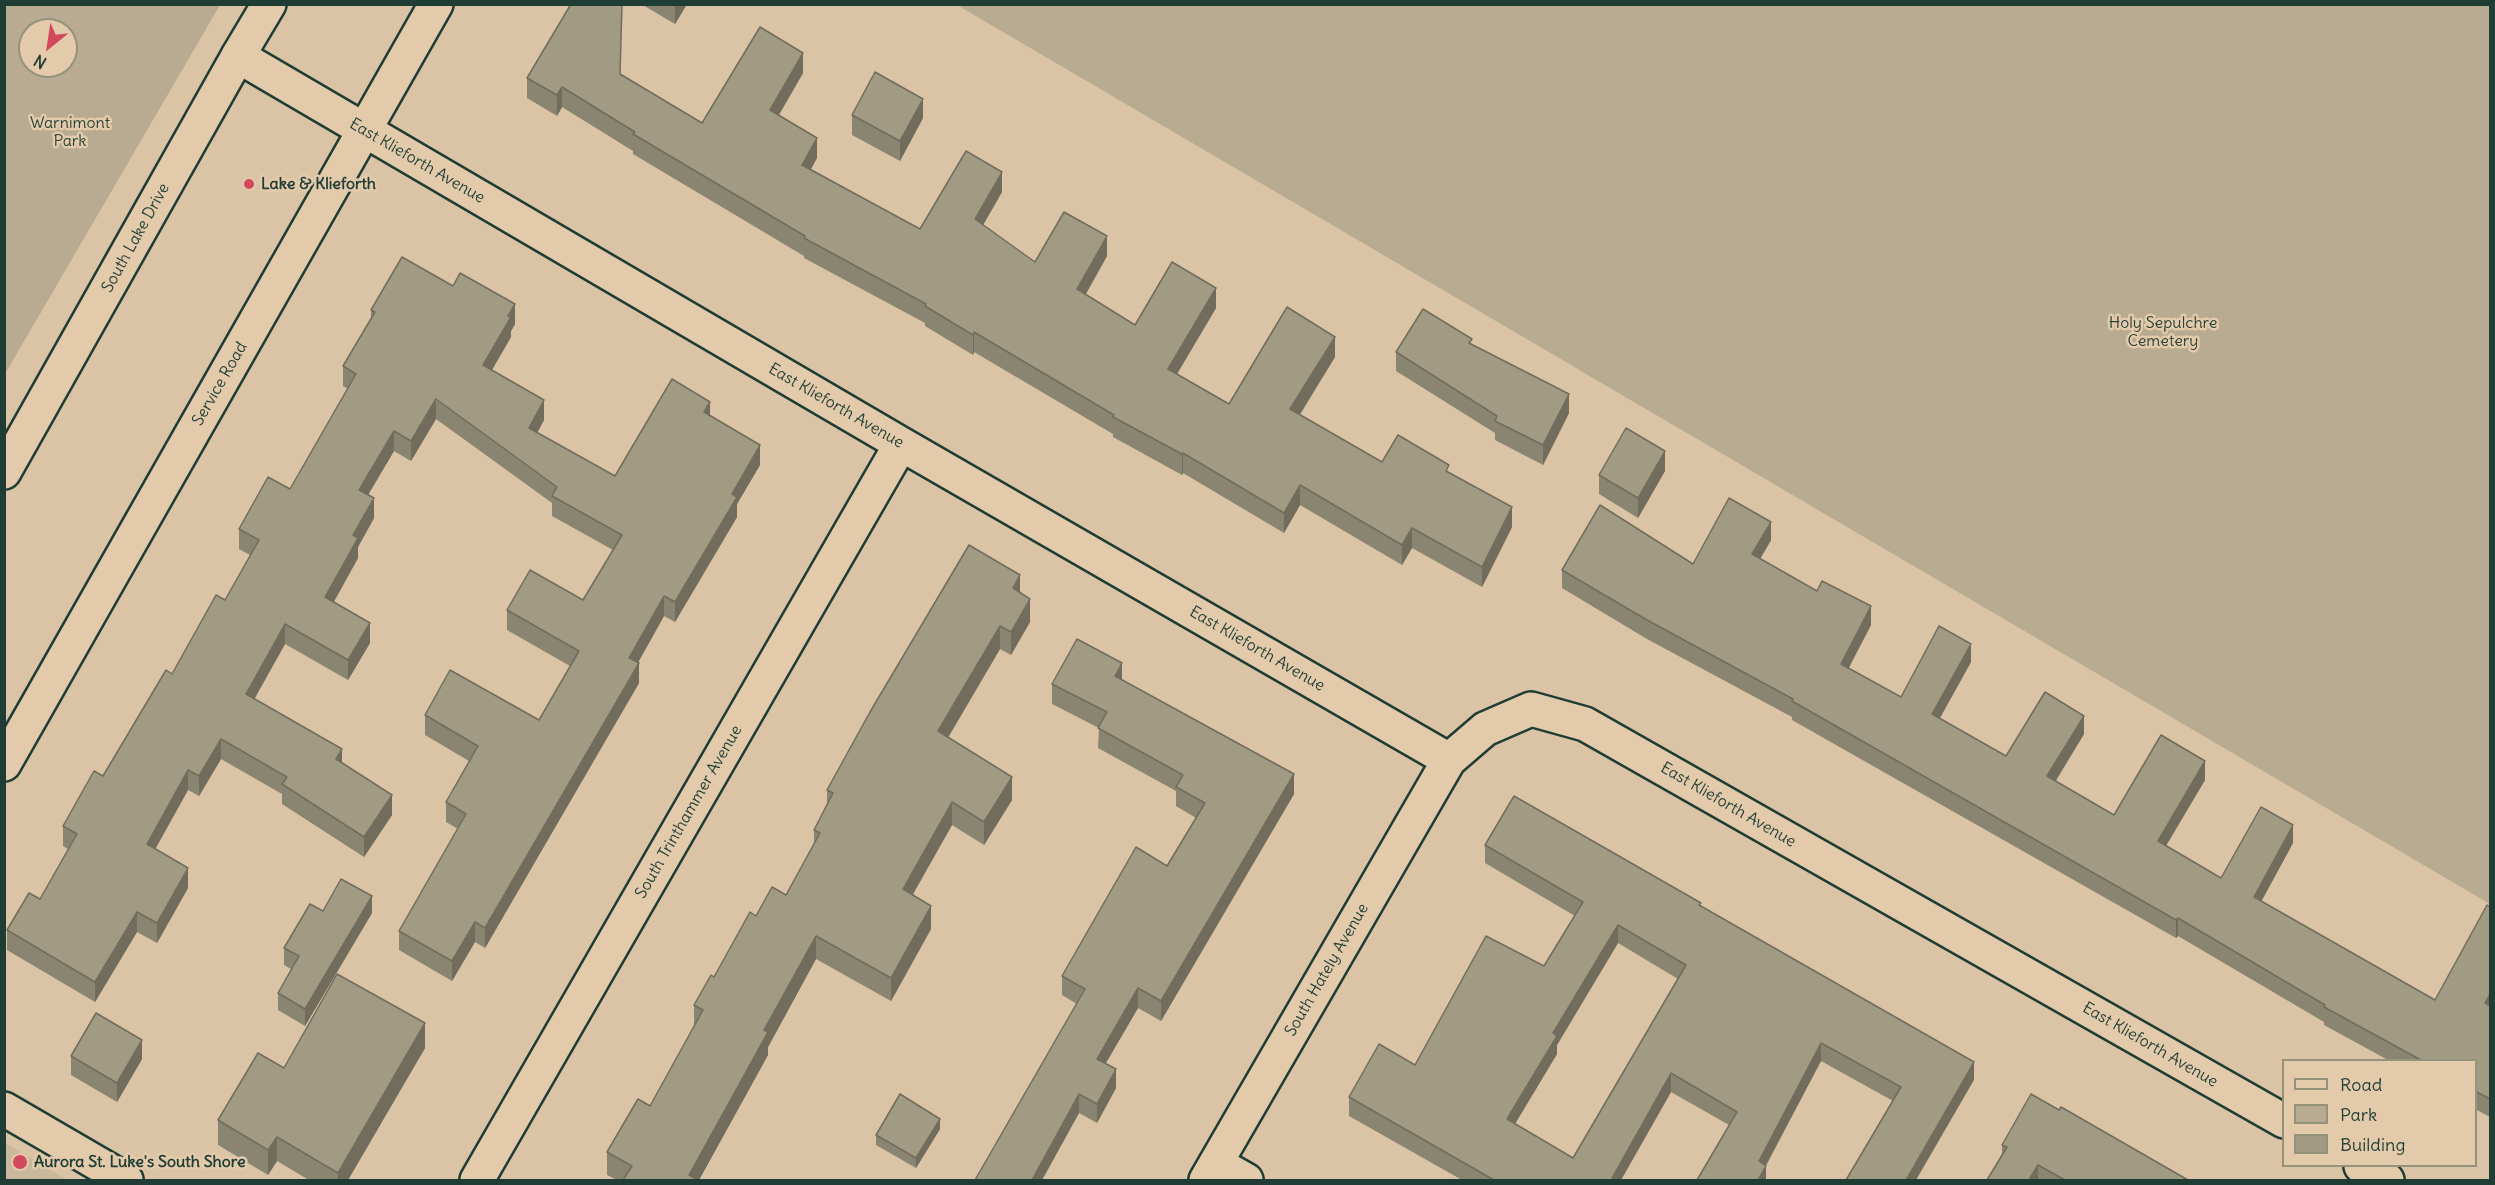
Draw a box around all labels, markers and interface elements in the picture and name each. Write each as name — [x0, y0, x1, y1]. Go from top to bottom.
north arrow — [18, 18, 78, 78]
text: N — [30, 50, 50, 73]
park label: Warnimont Park — [30, 113, 110, 151]
street label: East Klieforth Avenue — [346, 114, 488, 208]
place label: Lake & Klieforth — [261, 174, 376, 194]
marker: Lake & Klieforth — [242, 177, 256, 191]
street label: South Lake Drive — [98, 180, 174, 296]
park label: Holy Sepulchre Cemetery — [2109, 313, 2217, 351]
street label: Service Road — [188, 339, 252, 429]
street label: East Klieforth Avenue — [765, 359, 907, 453]
street label: East Klieforth Avenue — [1186, 602, 1328, 696]
street label: South Trinthammer Avenue — [632, 722, 746, 902]
street label: East Klieforth Avenue — [1657, 758, 1799, 852]
street label: South Hately Avenue — [1281, 900, 1373, 1040]
street label: East Klieforth Avenue — [2079, 998, 2221, 1092]
legend — [2282, 1059, 2477, 1167]
text: Road — [2340, 1073, 2382, 1096]
text: Park — [2340, 1103, 2377, 1126]
text: Building — [2340, 1133, 2405, 1156]
place label: Aurora St. Luke's South Shore — [34, 1152, 246, 1172]
marker: Aurora St. Luke's South Shore — [11, 1153, 29, 1171]

